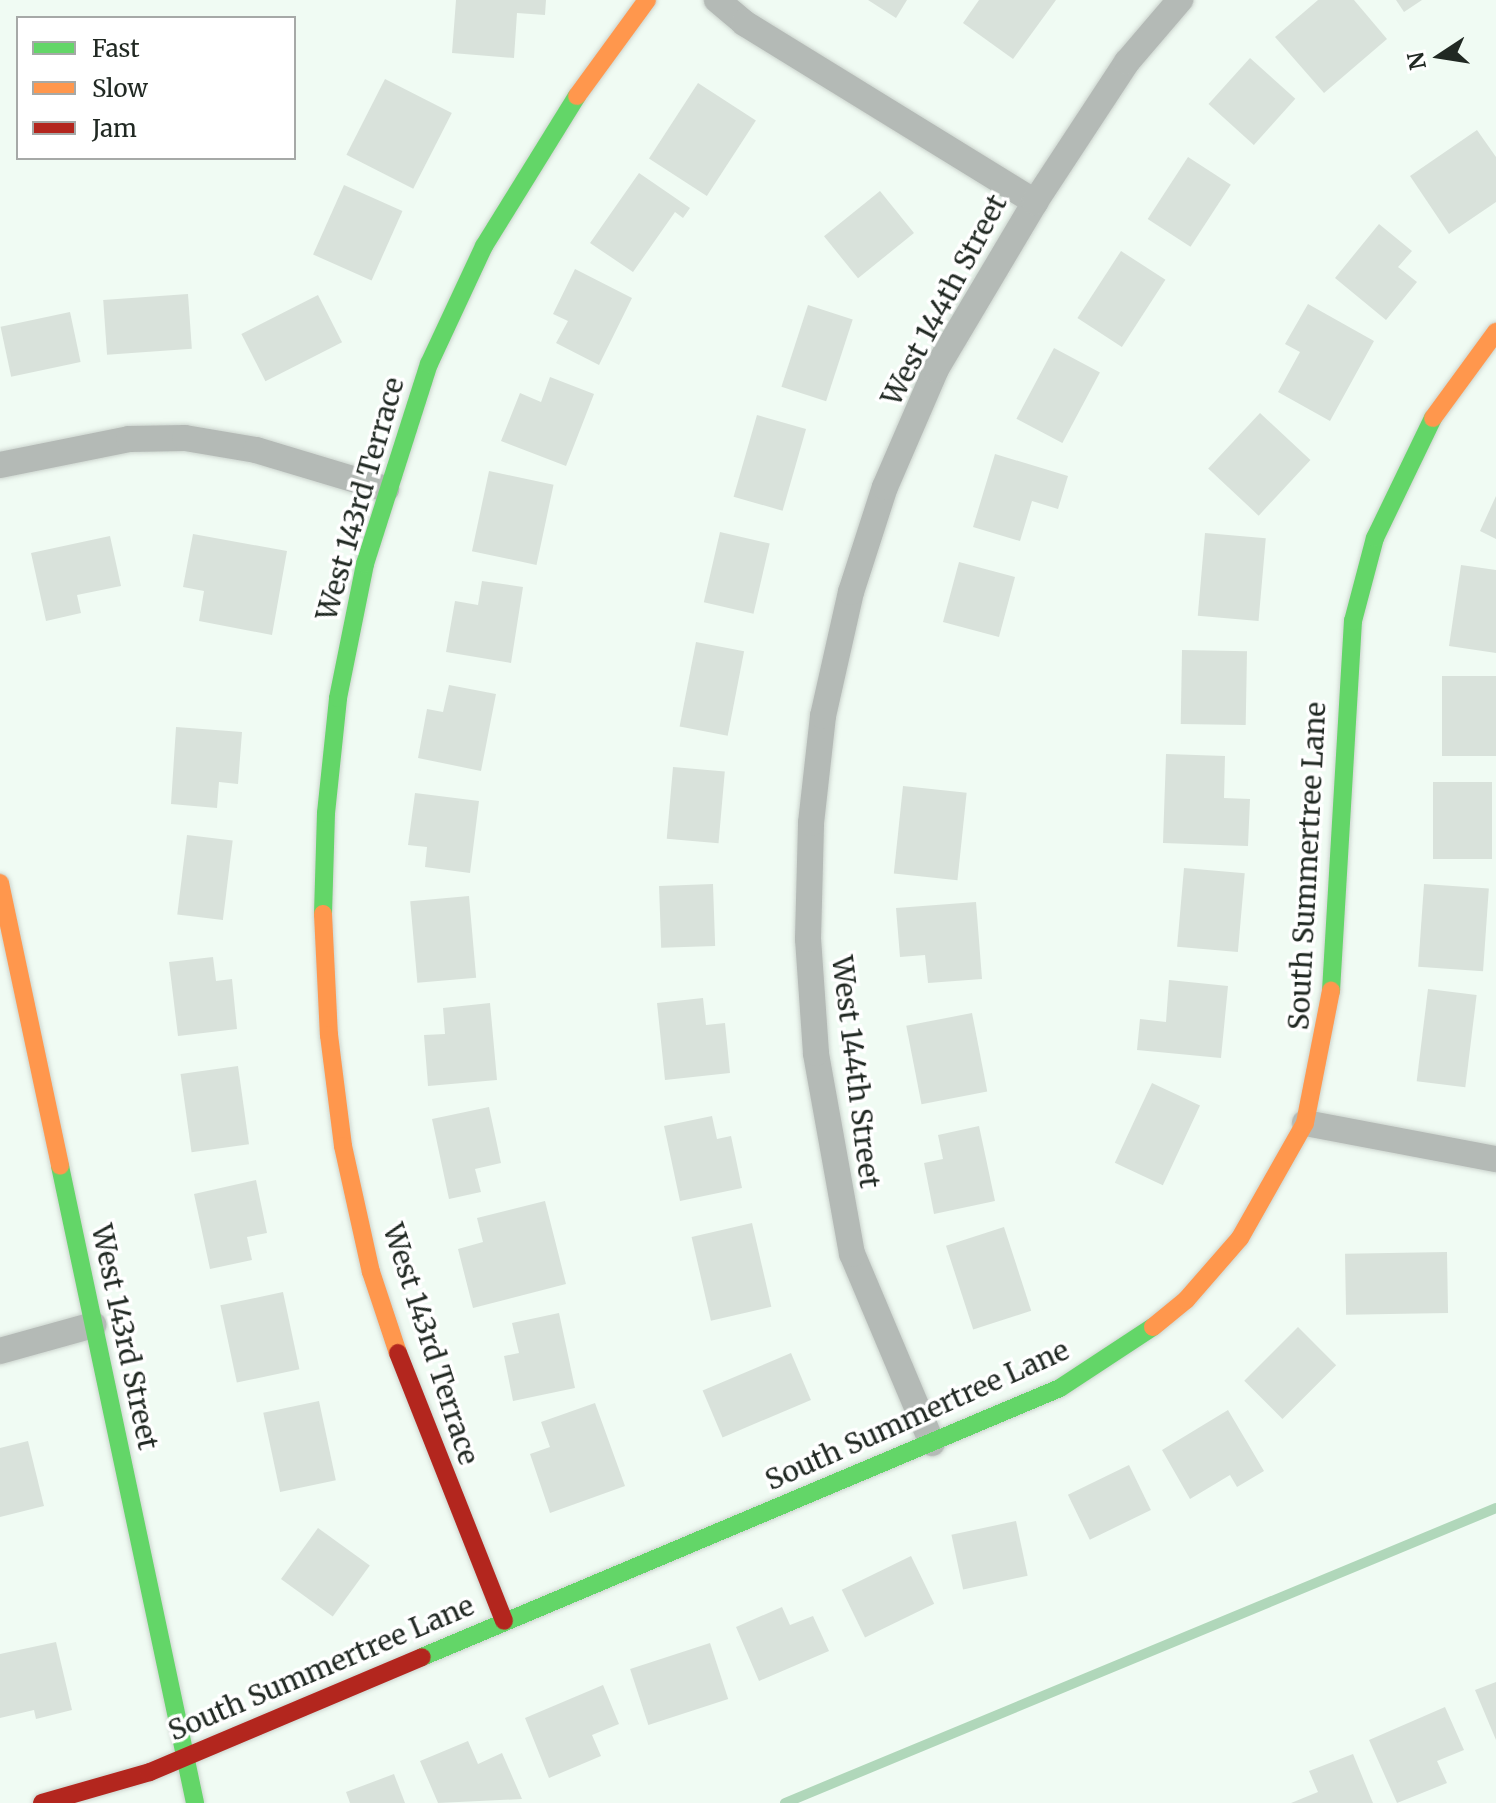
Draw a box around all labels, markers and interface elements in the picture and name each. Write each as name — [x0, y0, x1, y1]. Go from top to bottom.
legend — [16, 16, 296, 160]
north arrow — [1400, 16, 1480, 96]
text: Fast — [92, 33, 140, 64]
text: N — [1401, 50, 1432, 72]
text: Slow — [92, 73, 148, 104]
text: Jam — [92, 113, 137, 144]
street label: West 144th Street — [874, 189, 1014, 411]
street label: West 143rd Terrace — [309, 374, 411, 624]
street label: South Summertree Lane — [1282, 701, 1332, 1031]
street label: West 144th Street — [825, 954, 887, 1190]
street label: West 143rd Terrace — [376, 1219, 486, 1469]
street label: West 143rd Street — [85, 1221, 165, 1453]
street label: South Summertree Lane — [760, 1333, 1074, 1497]
street label: South Summertree Lane — [163, 1588, 479, 1748]

